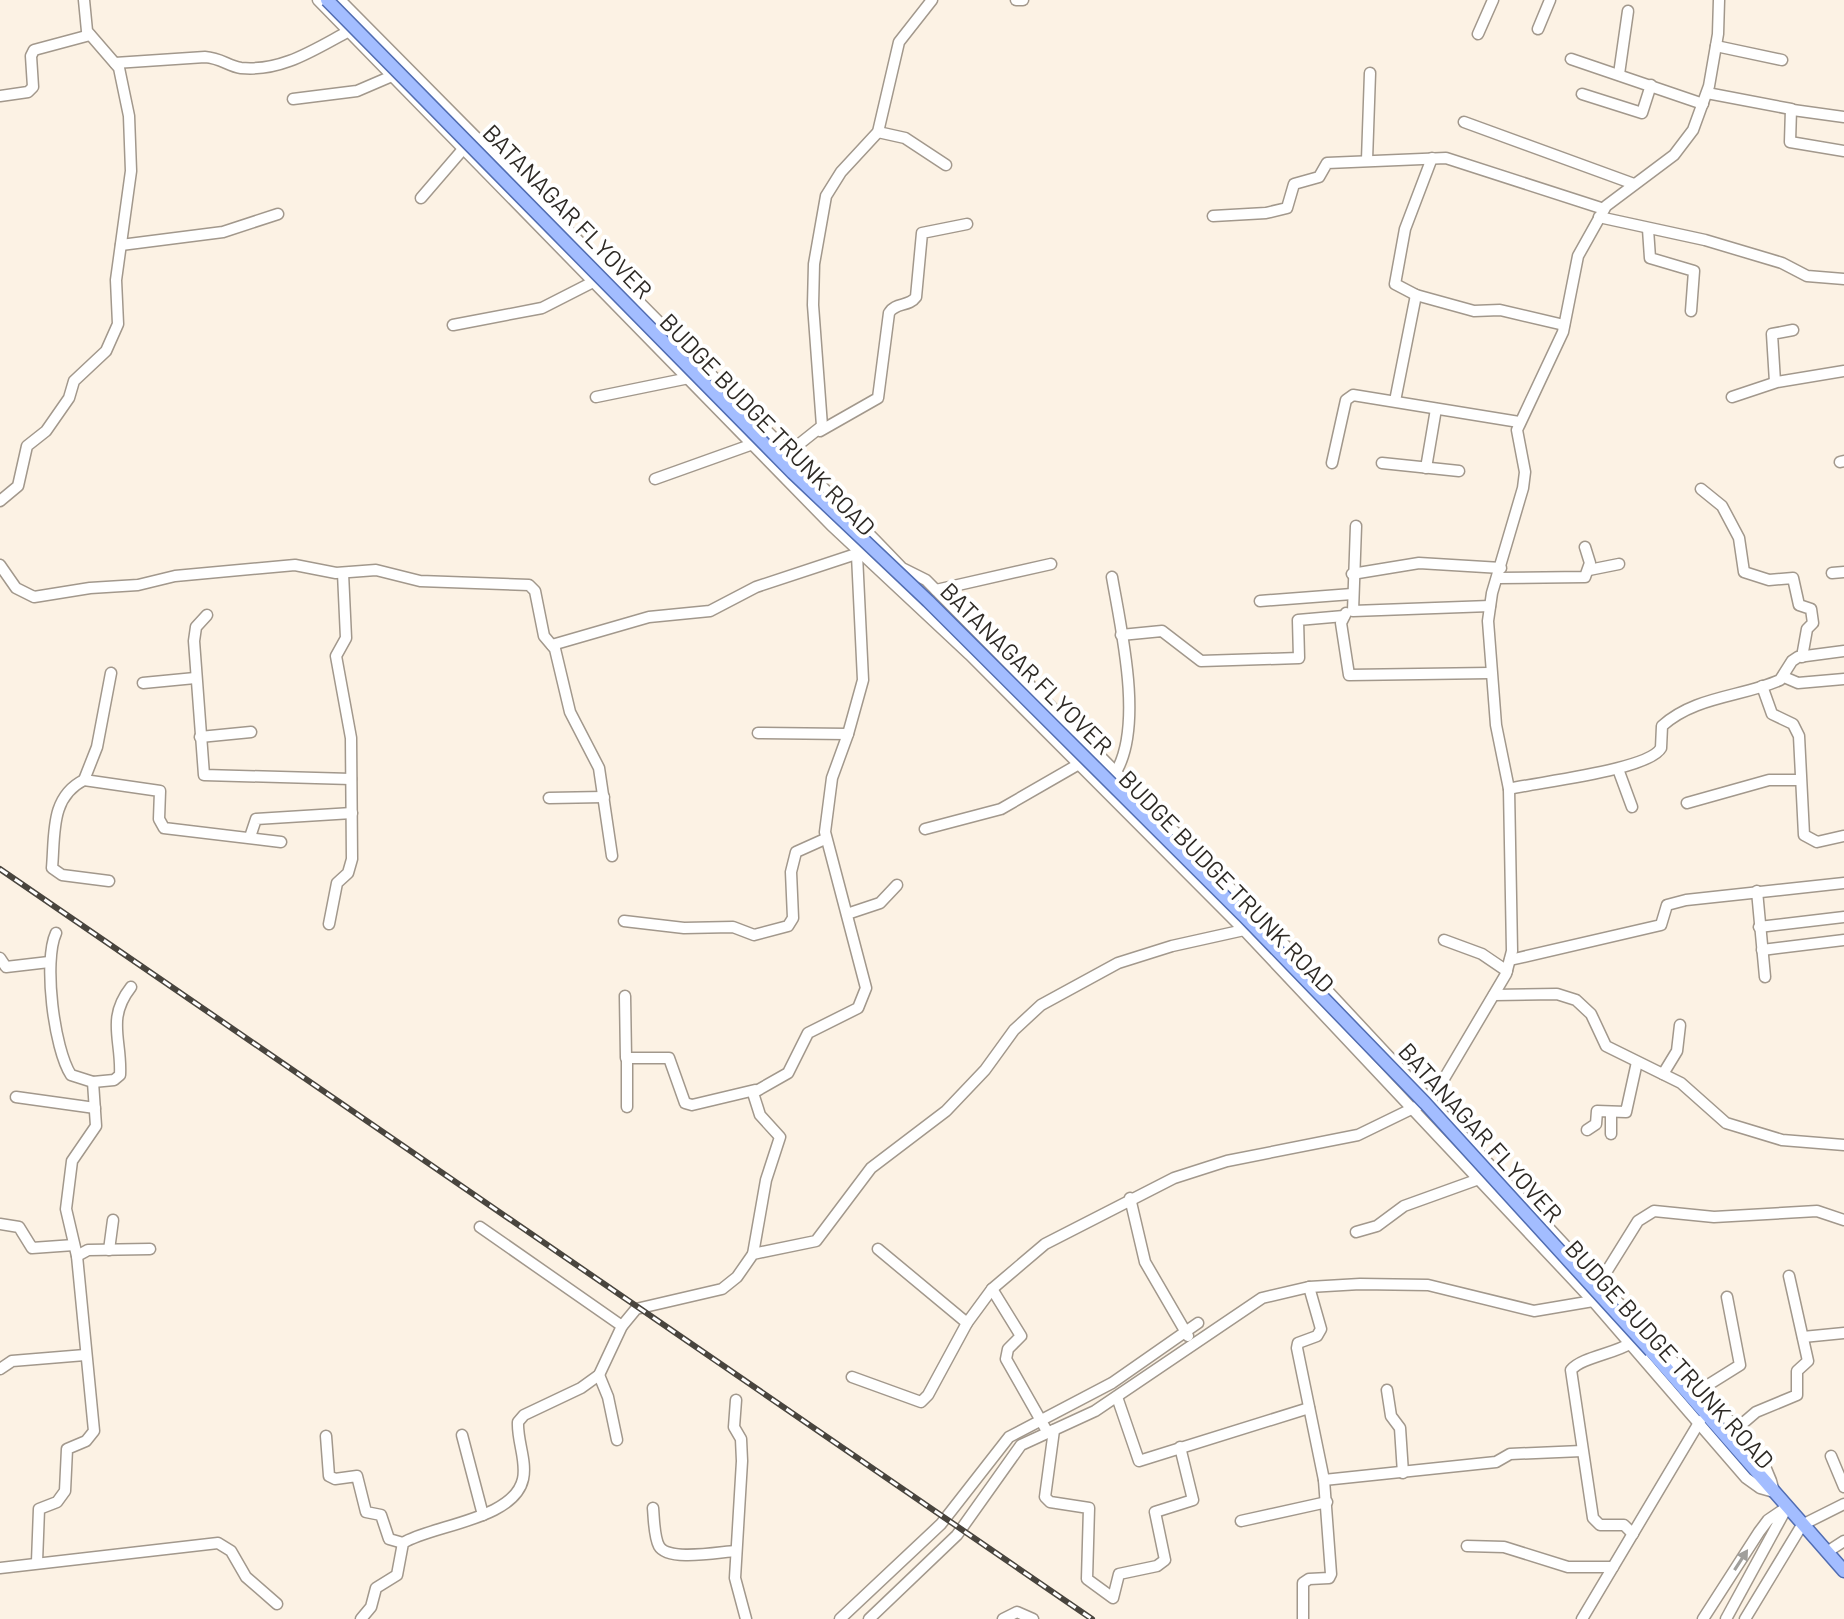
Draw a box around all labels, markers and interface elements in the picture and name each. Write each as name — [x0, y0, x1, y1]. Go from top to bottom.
street label: BATANAGAR FLYOVER — [477, 118, 659, 304]
street label: BUDGE BUDGE TRUNK ROAD — [654, 307, 882, 541]
street label: BATANAGAR FLYOVER — [935, 576, 1119, 760]
street label: BUDGE BUDGE TRUNK ROAD — [1113, 764, 1341, 998]
street label: BATANAGAR FLYOVER — [1393, 1036, 1569, 1228]
street label: BUDGE BUDGE TRUNK ROAD — [1560, 1234, 1780, 1474]
one-way arrow — [1733, 1549, 1748, 1570]

